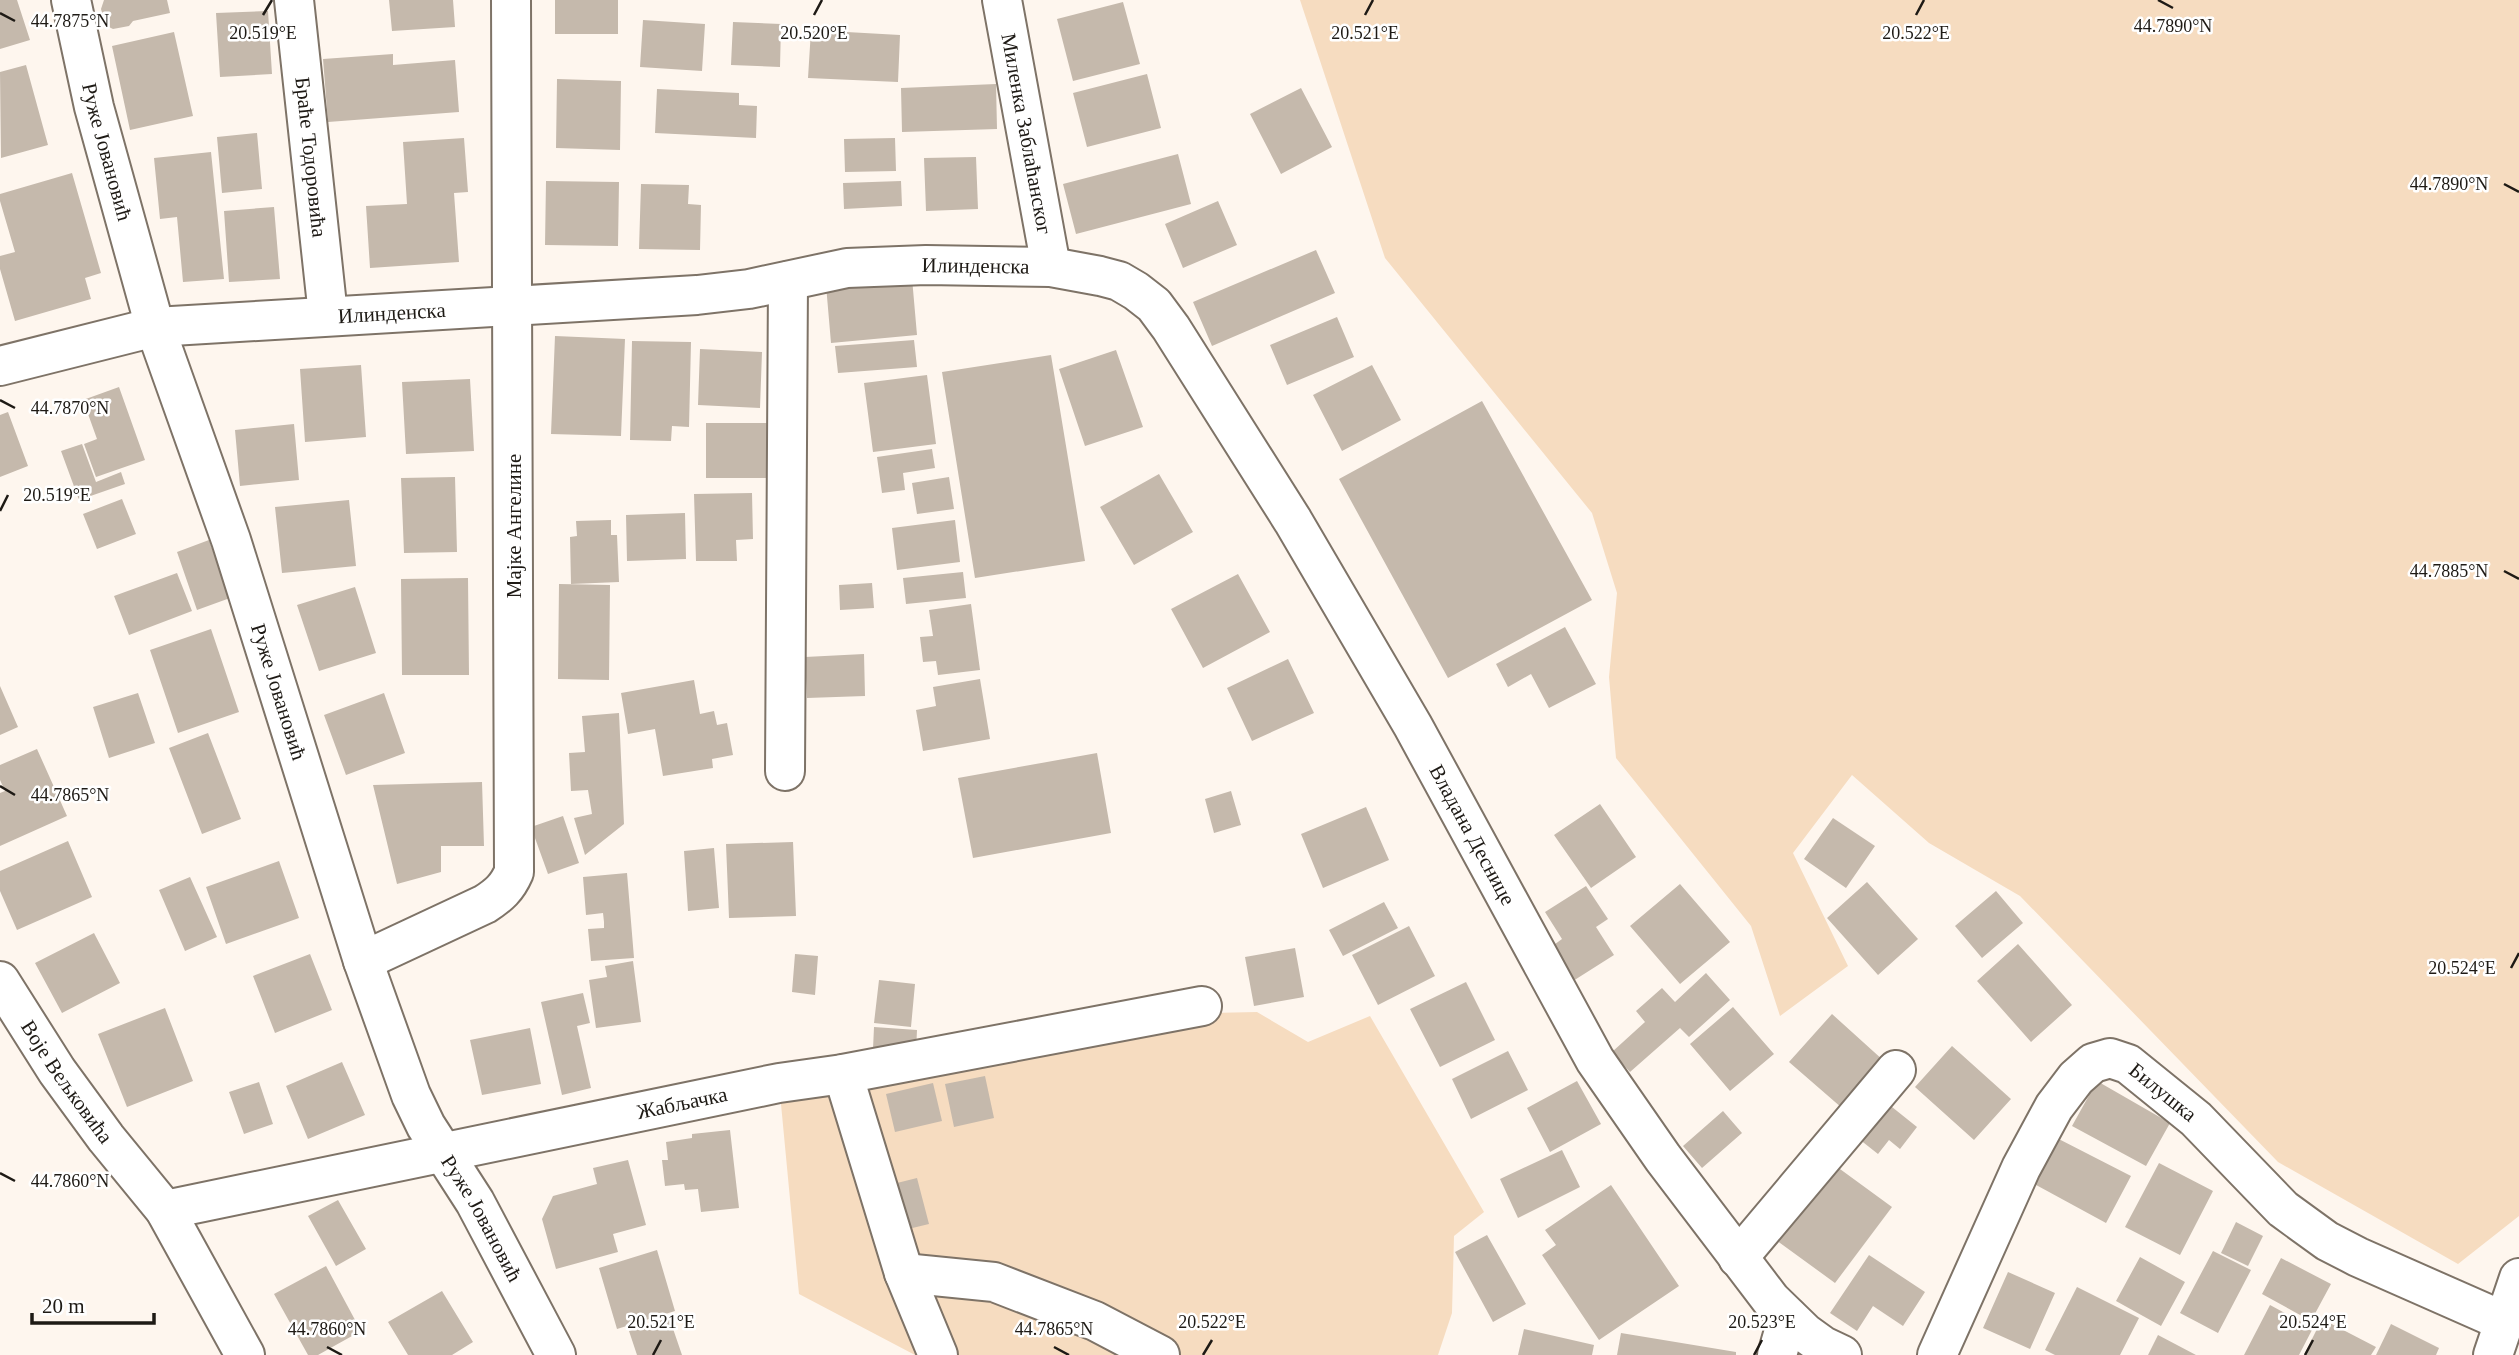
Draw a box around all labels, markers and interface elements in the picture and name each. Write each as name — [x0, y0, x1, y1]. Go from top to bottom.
text: 44.7875°N — [31, 11, 109, 31]
text: 44.7890°N — [2134, 16, 2212, 36]
text: 20.519°E — [229, 23, 297, 43]
text: 20.520°E — [780, 23, 848, 43]
text: 20.521°E — [1331, 23, 1399, 43]
text: 20.522°E — [1882, 23, 1950, 43]
street label: Миленка Заблаћанског — [996, 31, 1057, 237]
street label: Браће Тодоровића — [290, 76, 332, 239]
street label: Руже Јовановић — [77, 81, 137, 224]
text: 44.7890°N — [2410, 174, 2488, 194]
street label: Илинденска — [921, 253, 1030, 279]
street label: Илинденска — [337, 298, 447, 328]
text: 44.7870°N — [31, 398, 109, 418]
street label: Мајке Ангелине — [502, 454, 526, 598]
text: 20.519°E — [23, 485, 91, 505]
text: 44.7885°N — [2410, 561, 2488, 581]
street label: Руже Јовановић — [246, 621, 311, 764]
street label: Владана Деснице — [1424, 761, 1520, 909]
text: 44.7865°N — [31, 785, 109, 805]
text: 20.524°E — [2428, 958, 2496, 978]
street label: Воје Вељковића — [16, 1016, 118, 1149]
street label: Билушка — [2124, 1058, 2202, 1127]
street label: Жабљачка — [635, 1082, 730, 1124]
street label: Руже Јовановић — [436, 1151, 527, 1286]
text: 44.7860°N — [31, 1171, 109, 1191]
scale bar — [32, 1282, 154, 1326]
text: 20 m — [42, 1294, 85, 1318]
text: 20.521°E — [627, 1312, 695, 1332]
text: 20.522°E — [1178, 1312, 1246, 1332]
text: 20.523°E — [1728, 1312, 1796, 1332]
text: 20.524°E — [2279, 1312, 2347, 1332]
text: 44.7860°N — [288, 1319, 366, 1339]
text: 44.7865°N — [1015, 1319, 1093, 1339]

